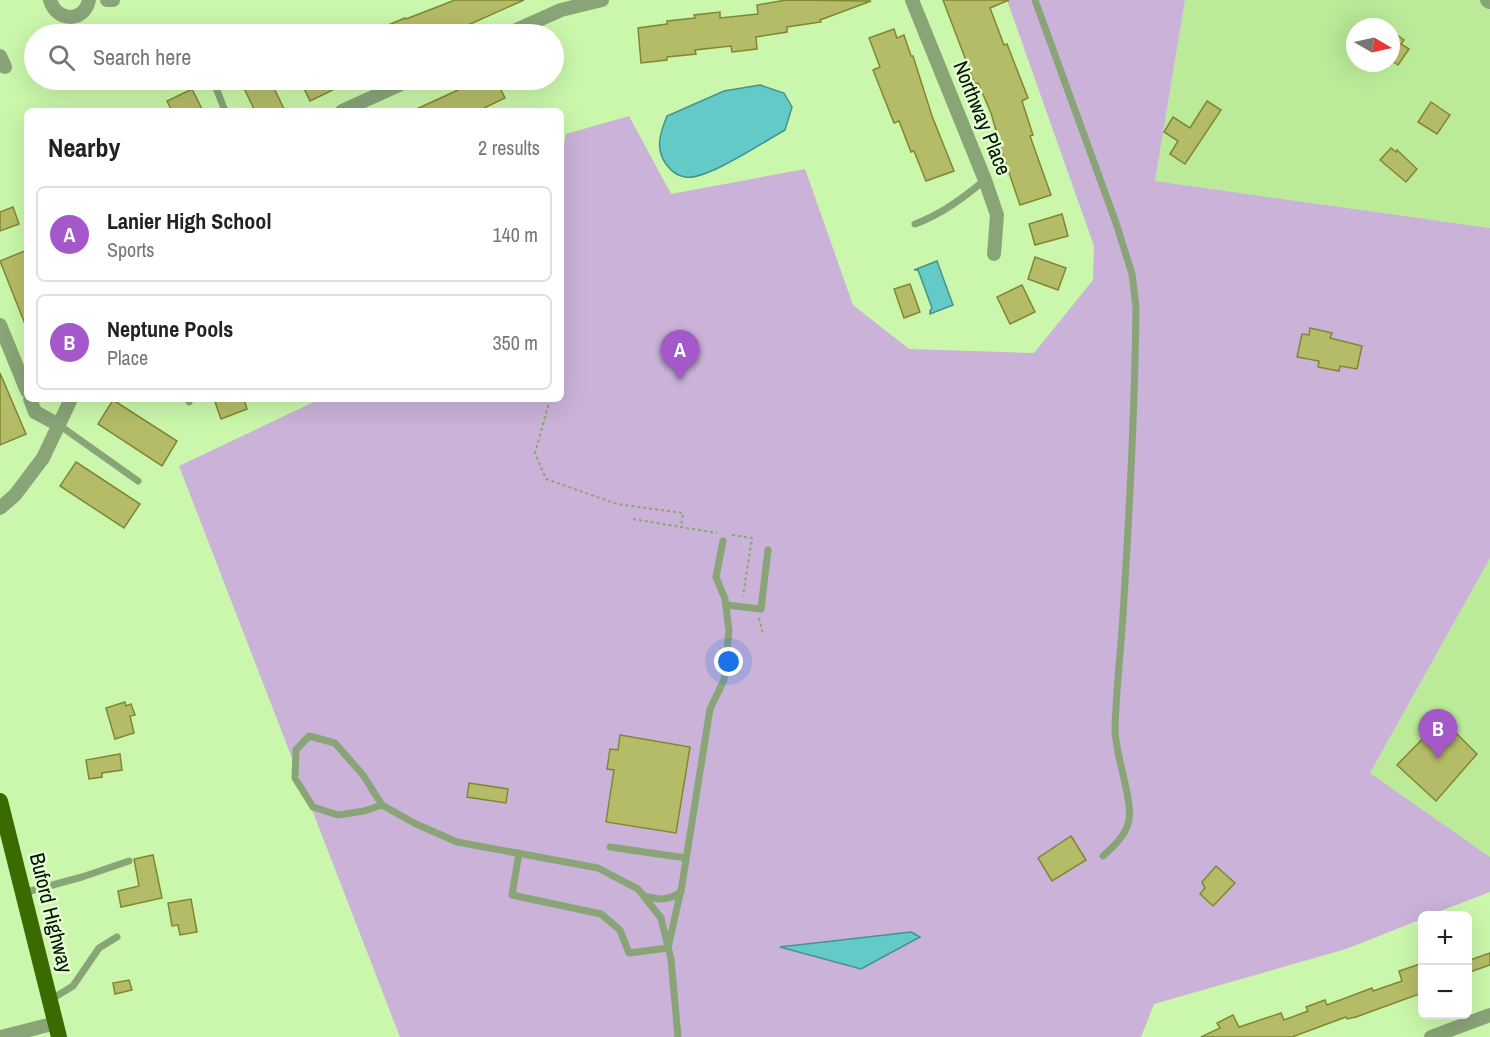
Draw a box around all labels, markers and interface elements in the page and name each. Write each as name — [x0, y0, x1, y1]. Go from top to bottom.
north arrow — [1346, 18, 1400, 72]
search box — [24, 24, 564, 90]
icon: search — [45, 41, 78, 74]
text: Search here — [93, 42, 191, 72]
street label: Northway Place — [946, 56, 1018, 179]
text: Nearby — [48, 130, 120, 165]
text: 2 results — [478, 134, 540, 161]
text: Lanier High School — [107, 206, 271, 236]
text: A — [64, 221, 75, 248]
text: 140 m — [492, 221, 538, 248]
text: Sports — [107, 236, 154, 263]
text: Neptune Pools — [107, 314, 233, 344]
text: B — [64, 329, 75, 356]
text: 350 m — [492, 329, 538, 356]
pin: A — [660, 330, 700, 380]
text: Place — [107, 344, 148, 371]
your location — [714, 647, 743, 676]
pin: B — [1418, 710, 1458, 759]
street label: Buford Highway — [23, 850, 80, 976]
map controls — [1418, 911, 1472, 1019]
button: + — [1418, 911, 1472, 965]
button: − — [1418, 965, 1472, 1019]

